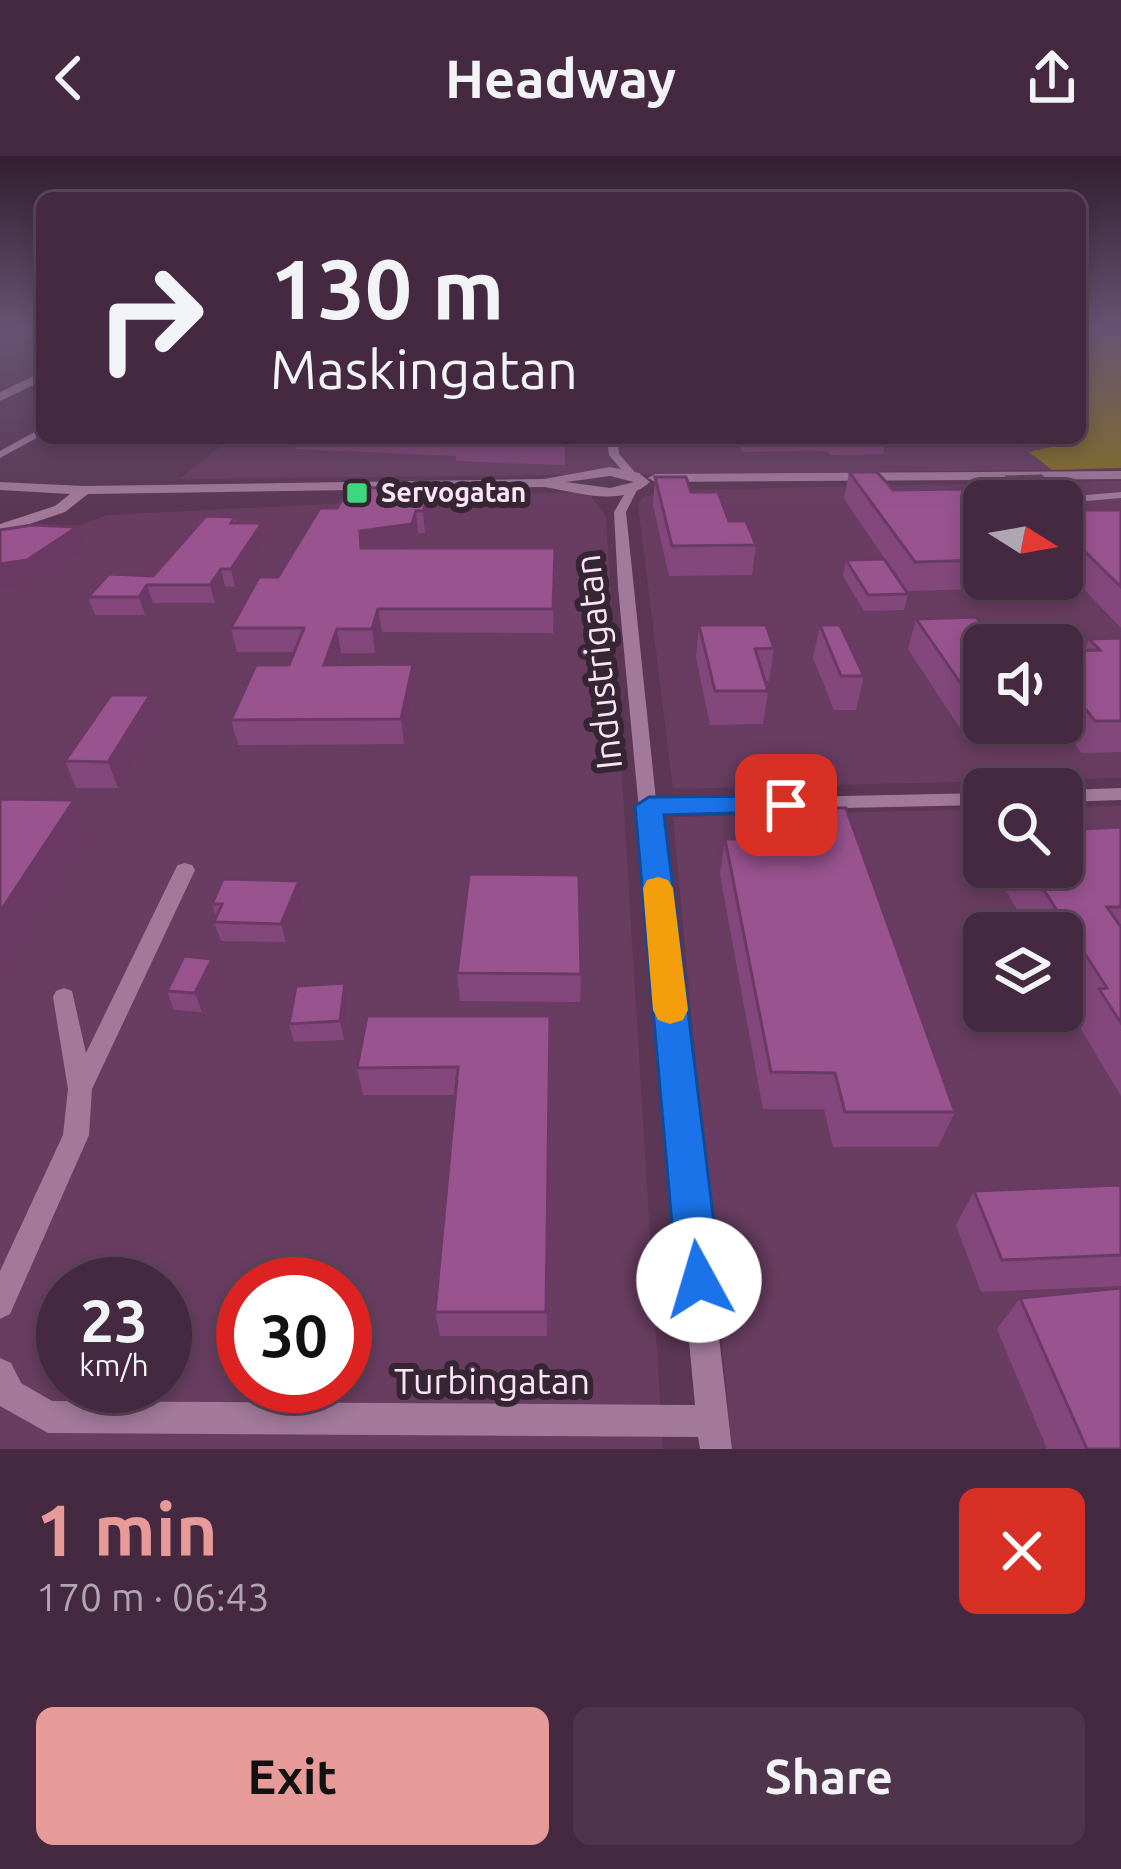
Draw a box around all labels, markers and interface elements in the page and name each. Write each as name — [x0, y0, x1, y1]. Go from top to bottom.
icon: back — [36, 45, 102, 111]
icon: share — [1019, 45, 1085, 111]
text: Headway — [445, 48, 676, 108]
icon: right — [72, 240, 228, 396]
text: 130 m — [270, 241, 504, 335]
text: Maskingatan — [270, 339, 578, 399]
place label: Servogatan — [381, 477, 526, 507]
marker: Servogatan — [344, 480, 370, 506]
north arrow — [963, 480, 1083, 600]
map controls — [963, 480, 1083, 1032]
street label: Industrigatan — [566, 553, 629, 772]
button: sound — [963, 624, 1083, 744]
pin — [735, 754, 837, 856]
button: search — [963, 768, 1083, 888]
icon: arrive — [753, 772, 819, 838]
button: layers — [963, 912, 1083, 1032]
position arrow — [636, 1217, 762, 1343]
speed limit sign: 30 — [216, 1257, 372, 1413]
text: 23 — [80, 1286, 148, 1353]
text: km/h — [79, 1348, 149, 1382]
street label: Turbingatan — [394, 1360, 590, 1401]
button: close — [959, 1488, 1085, 1614]
text: 1 min — [36, 1489, 218, 1570]
text: 170 m · 06:43 — [36, 1575, 270, 1618]
button: Exit — [36, 1707, 549, 1845]
button: Share — [573, 1707, 1085, 1845]

